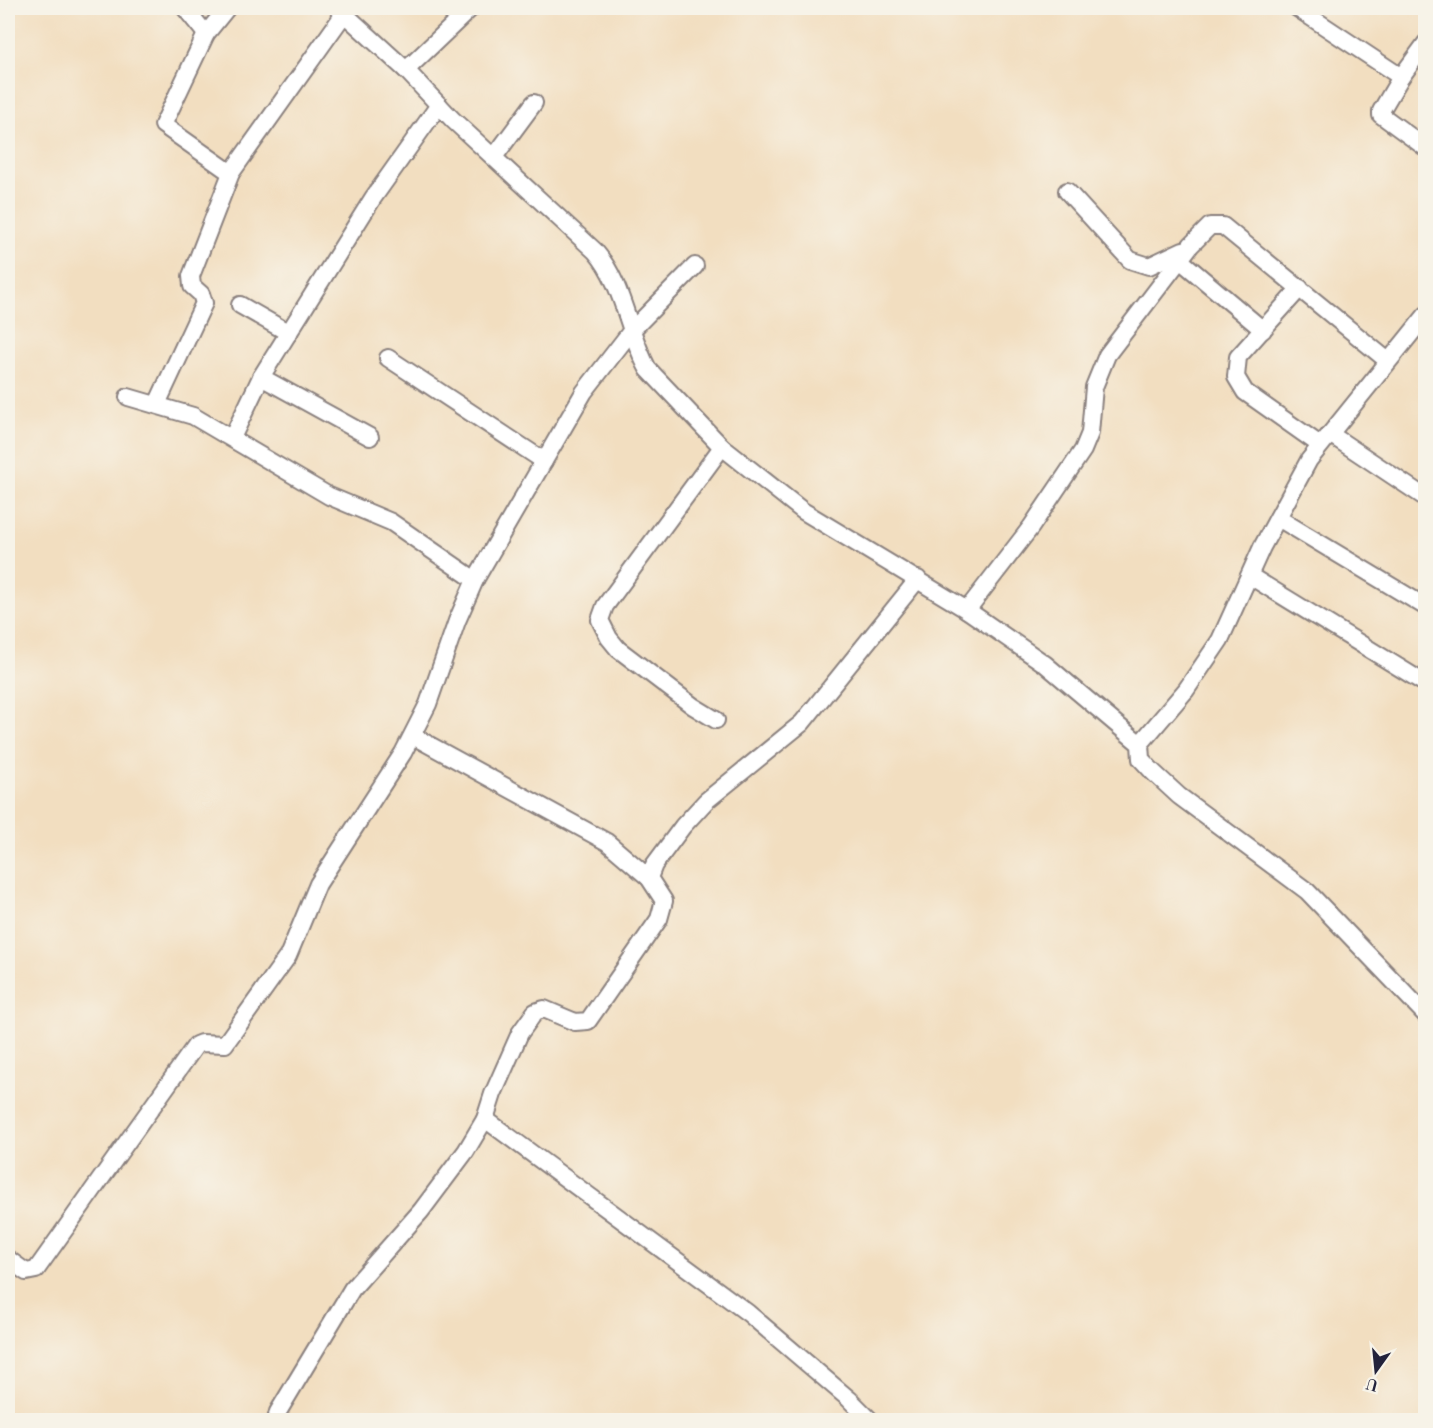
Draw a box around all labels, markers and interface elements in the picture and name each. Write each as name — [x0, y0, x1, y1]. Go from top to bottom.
north arrow — [1346, 1341, 1406, 1401]
text: U — [1364, 1374, 1381, 1393]

